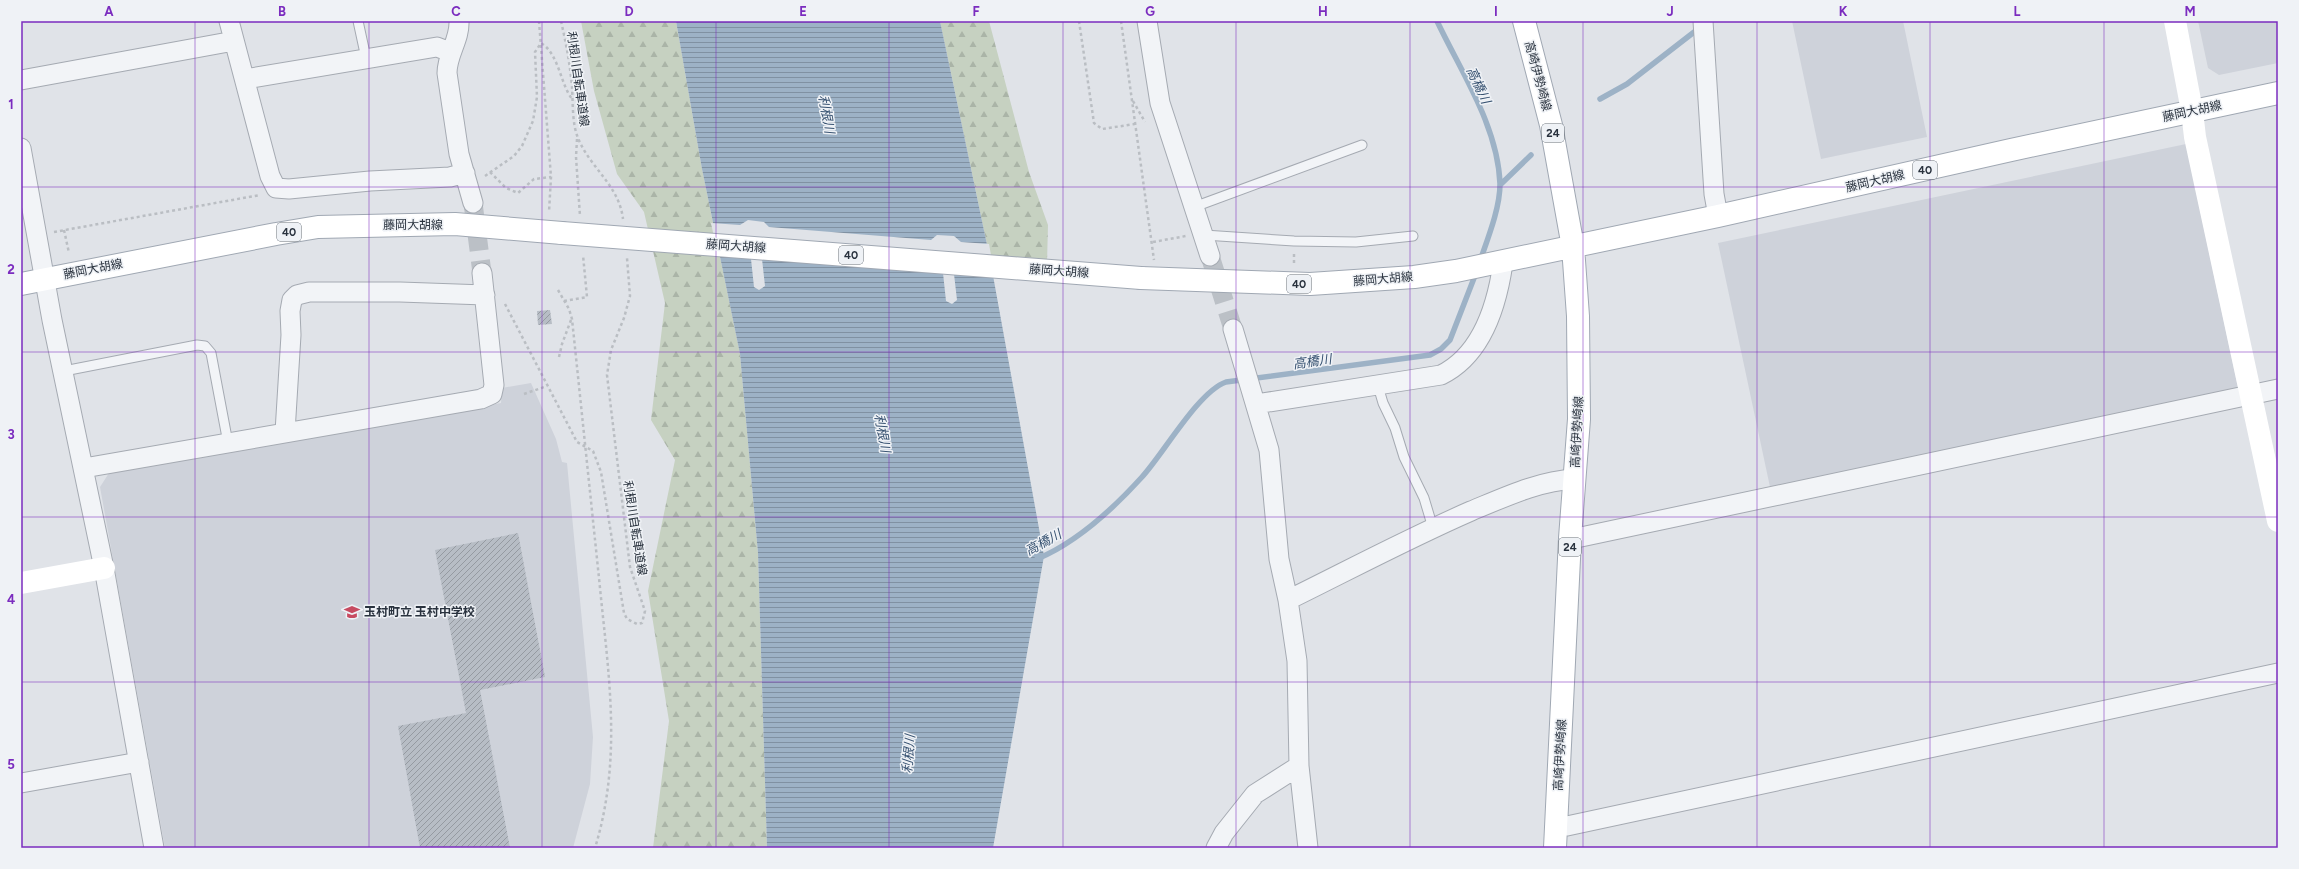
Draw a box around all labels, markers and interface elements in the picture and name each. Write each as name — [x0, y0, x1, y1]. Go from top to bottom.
text: A — [104, 4, 114, 19]
text: B — [278, 4, 286, 19]
text: C — [451, 4, 461, 19]
text: D — [624, 4, 634, 19]
text: E — [799, 4, 807, 19]
text: F — [972, 4, 980, 19]
text: G — [1145, 4, 1155, 19]
text: H — [1318, 4, 1328, 19]
text: I — [1494, 4, 1498, 19]
text: J — [1666, 4, 1674, 19]
text: K — [1839, 4, 1848, 19]
text: L — [2014, 4, 2021, 19]
text: M — [2184, 4, 2196, 19]
street label: 利根川自転車道線 — [564, 30, 592, 128]
street label: 高崎伊勢崎線 — [1522, 39, 1554, 113]
water label: 高橋川 — [1464, 64, 1494, 108]
water label: 利根川 — [816, 94, 838, 137]
text: 1 — [8, 97, 14, 112]
street label: 藤岡大胡線 — [2161, 98, 2223, 124]
road number: 24 — [1542, 124, 1564, 142]
road number: 40 — [1913, 161, 1937, 179]
street label: 藤岡大胡線 — [1844, 167, 1906, 195]
street label: 藤岡大胡線 — [383, 218, 443, 232]
road number: 40 — [277, 223, 301, 241]
street label: 藤岡大胡線 — [706, 237, 766, 255]
road number: 40 — [839, 246, 863, 264]
street label: 藤岡大胡線 — [62, 256, 124, 282]
text: 2 — [7, 262, 15, 277]
street label: 藤岡大胡線 — [1029, 262, 1089, 280]
street label: 藤岡大胡線 — [1352, 269, 1414, 289]
road number: 40 — [1287, 275, 1311, 293]
water label: 高橋川 — [1292, 351, 1334, 372]
street label: 高崎伊勢崎線 — [1568, 396, 1586, 468]
water label: 利根川 — [872, 413, 894, 456]
text: 3 — [7, 427, 15, 442]
street label: 利根川自転車道線 — [621, 479, 649, 577]
water label: 高橋川 — [1023, 525, 1066, 558]
road number: 24 — [1559, 538, 1581, 556]
text: 4 — [7, 592, 15, 607]
school or university icon: 玉村町立 玉村中学校 — [343, 603, 361, 621]
place label: 玉村町立 玉村中学校 — [364, 605, 475, 619]
street label: 高崎伊勢崎線 — [1551, 719, 1569, 791]
water label: 利根川 — [899, 732, 918, 774]
text: 5 — [7, 757, 15, 772]

